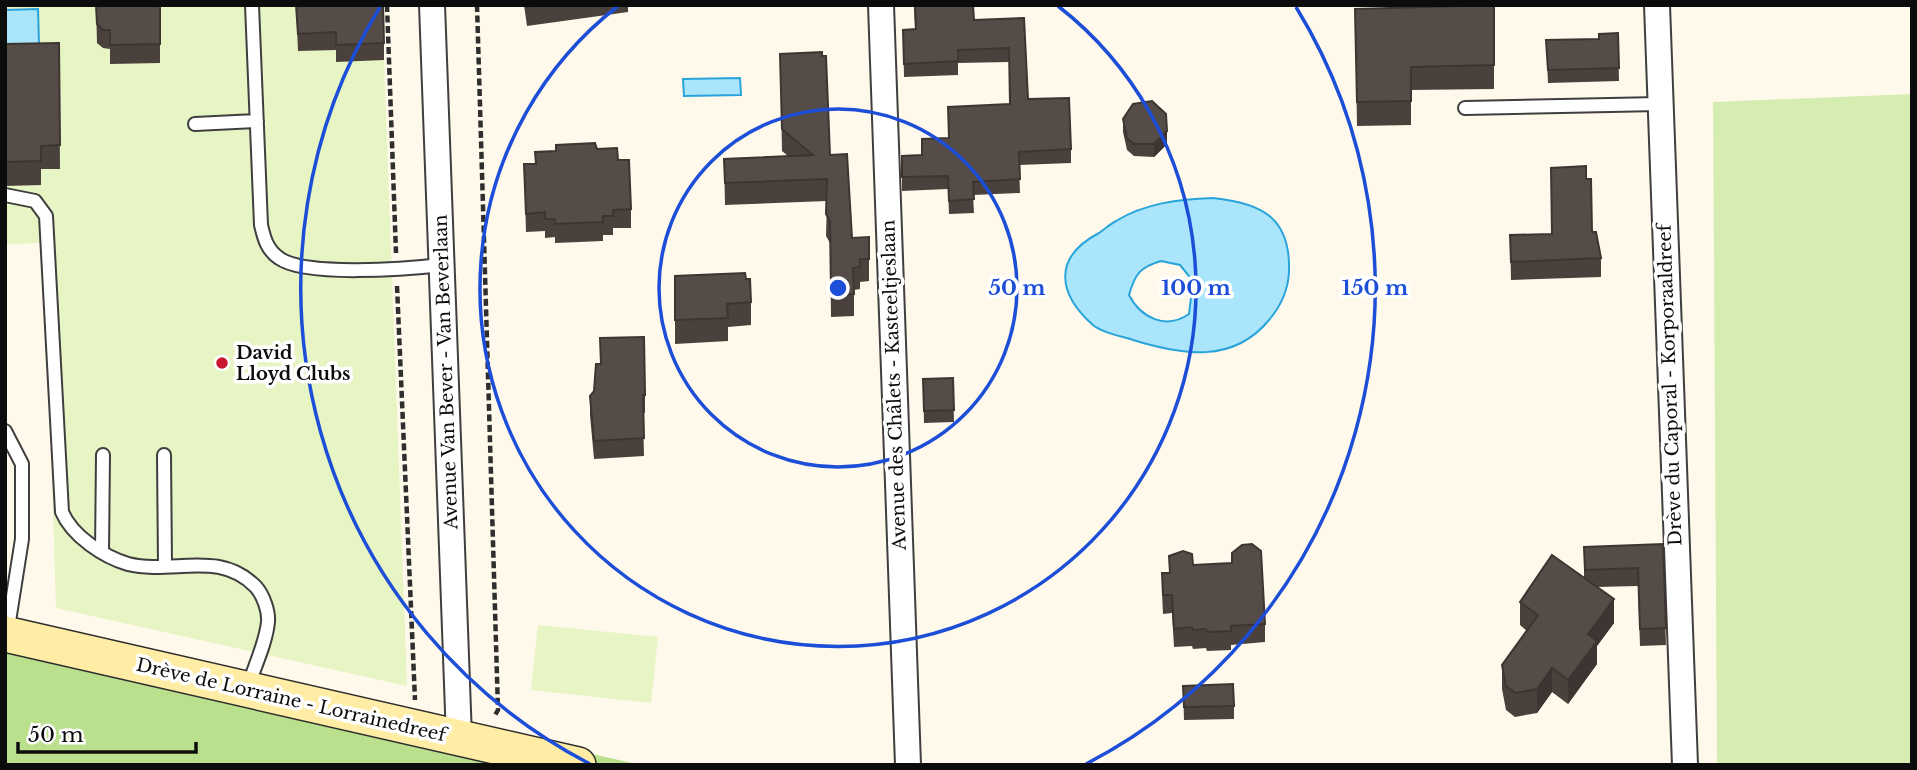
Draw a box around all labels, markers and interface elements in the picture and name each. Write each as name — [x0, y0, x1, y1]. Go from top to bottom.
street label: Avenue Van Bever - Van Beverlaan — [430, 214, 463, 531]
street label: Avenue des Châlets - Kasteeltjeslaan — [877, 219, 911, 552]
street label: Drève du Caporal - Korporaaldreef — [1653, 221, 1687, 546]
text: 50 m — [988, 275, 1046, 301]
text: 100 m — [1161, 275, 1231, 301]
text: 150 m — [1342, 275, 1408, 301]
centre of rings — [826, 276, 850, 300]
place label: David Lloyd Clubs — [236, 342, 350, 385]
marker: David Lloyd Clubs — [214, 355, 230, 371]
street label: Drève de Lorraine - Lorrainedreef — [134, 654, 450, 747]
scale bar — [18, 710, 196, 754]
text: 50 m — [28, 722, 84, 748]

